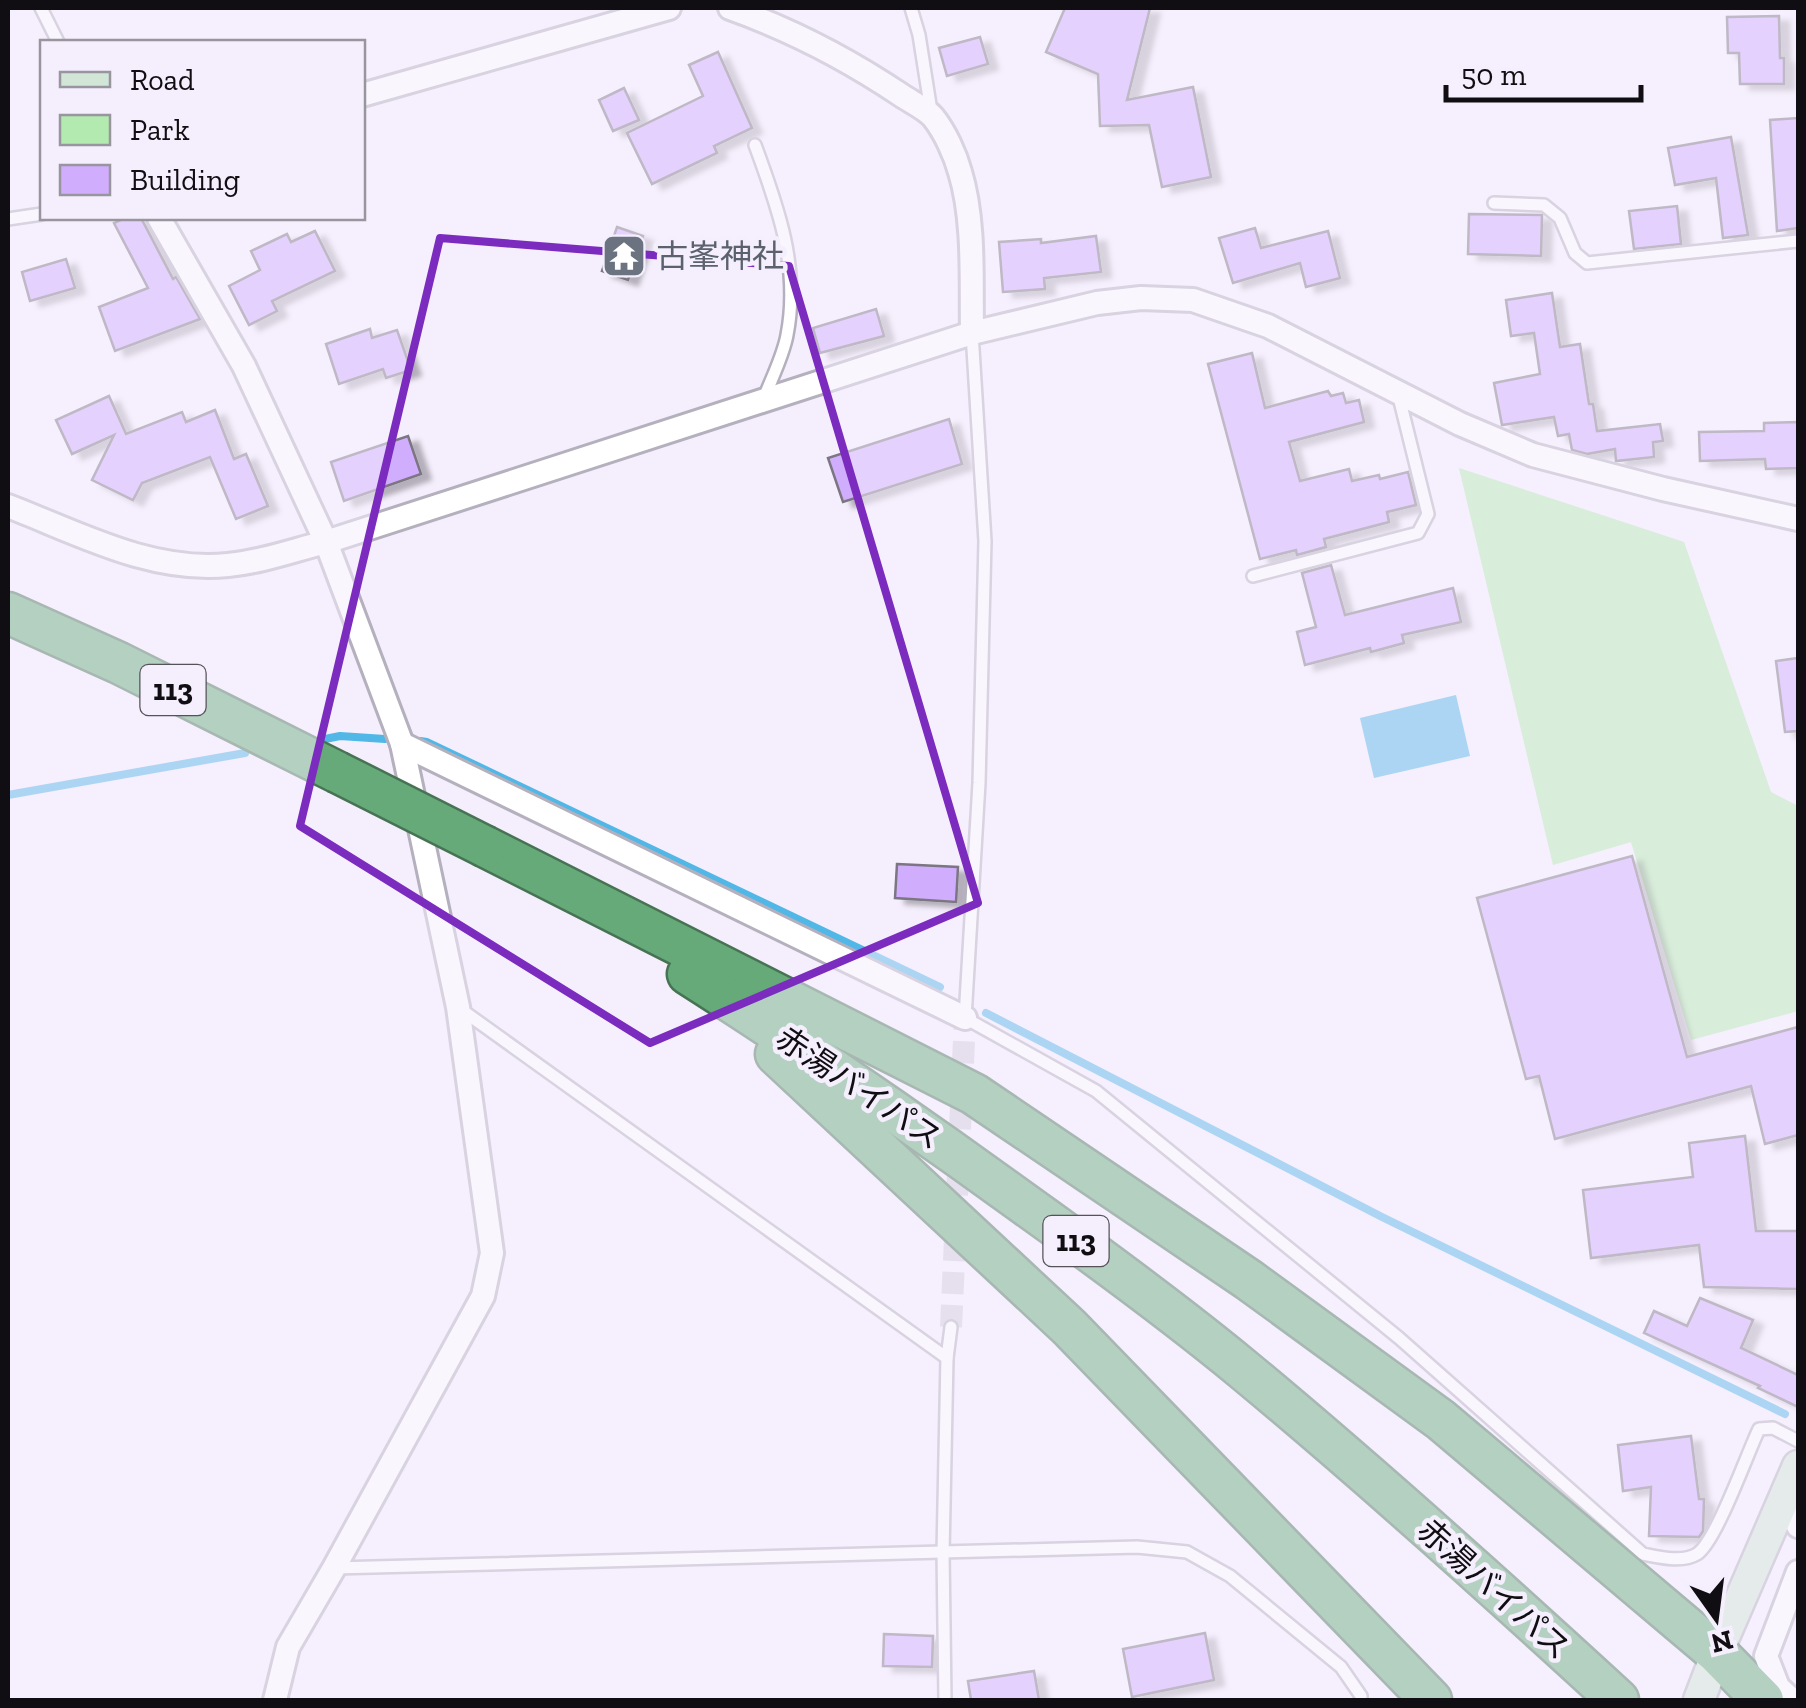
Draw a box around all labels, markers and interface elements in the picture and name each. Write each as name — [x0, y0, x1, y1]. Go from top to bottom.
legend — [40, 40, 365, 220]
scale bar — [1446, 40, 1641, 102]
text: 50 m — [1461, 57, 1526, 93]
text: Road — [130, 62, 195, 98]
text: Park — [130, 112, 190, 148]
text: Building — [130, 162, 240, 198]
temple icon: 古峯神社 — [601, 233, 647, 279]
place label: 古峯神社 — [656, 237, 784, 275]
road number: 113 — [140, 665, 206, 715]
street label: 赤湯バイパス — [769, 1019, 949, 1157]
road number: 113 — [1044, 1216, 1108, 1266]
street label: 赤湯バイパス — [1410, 1511, 1578, 1667]
north arrow — [1666, 1568, 1766, 1668]
text: N — [1708, 1623, 1736, 1660]

